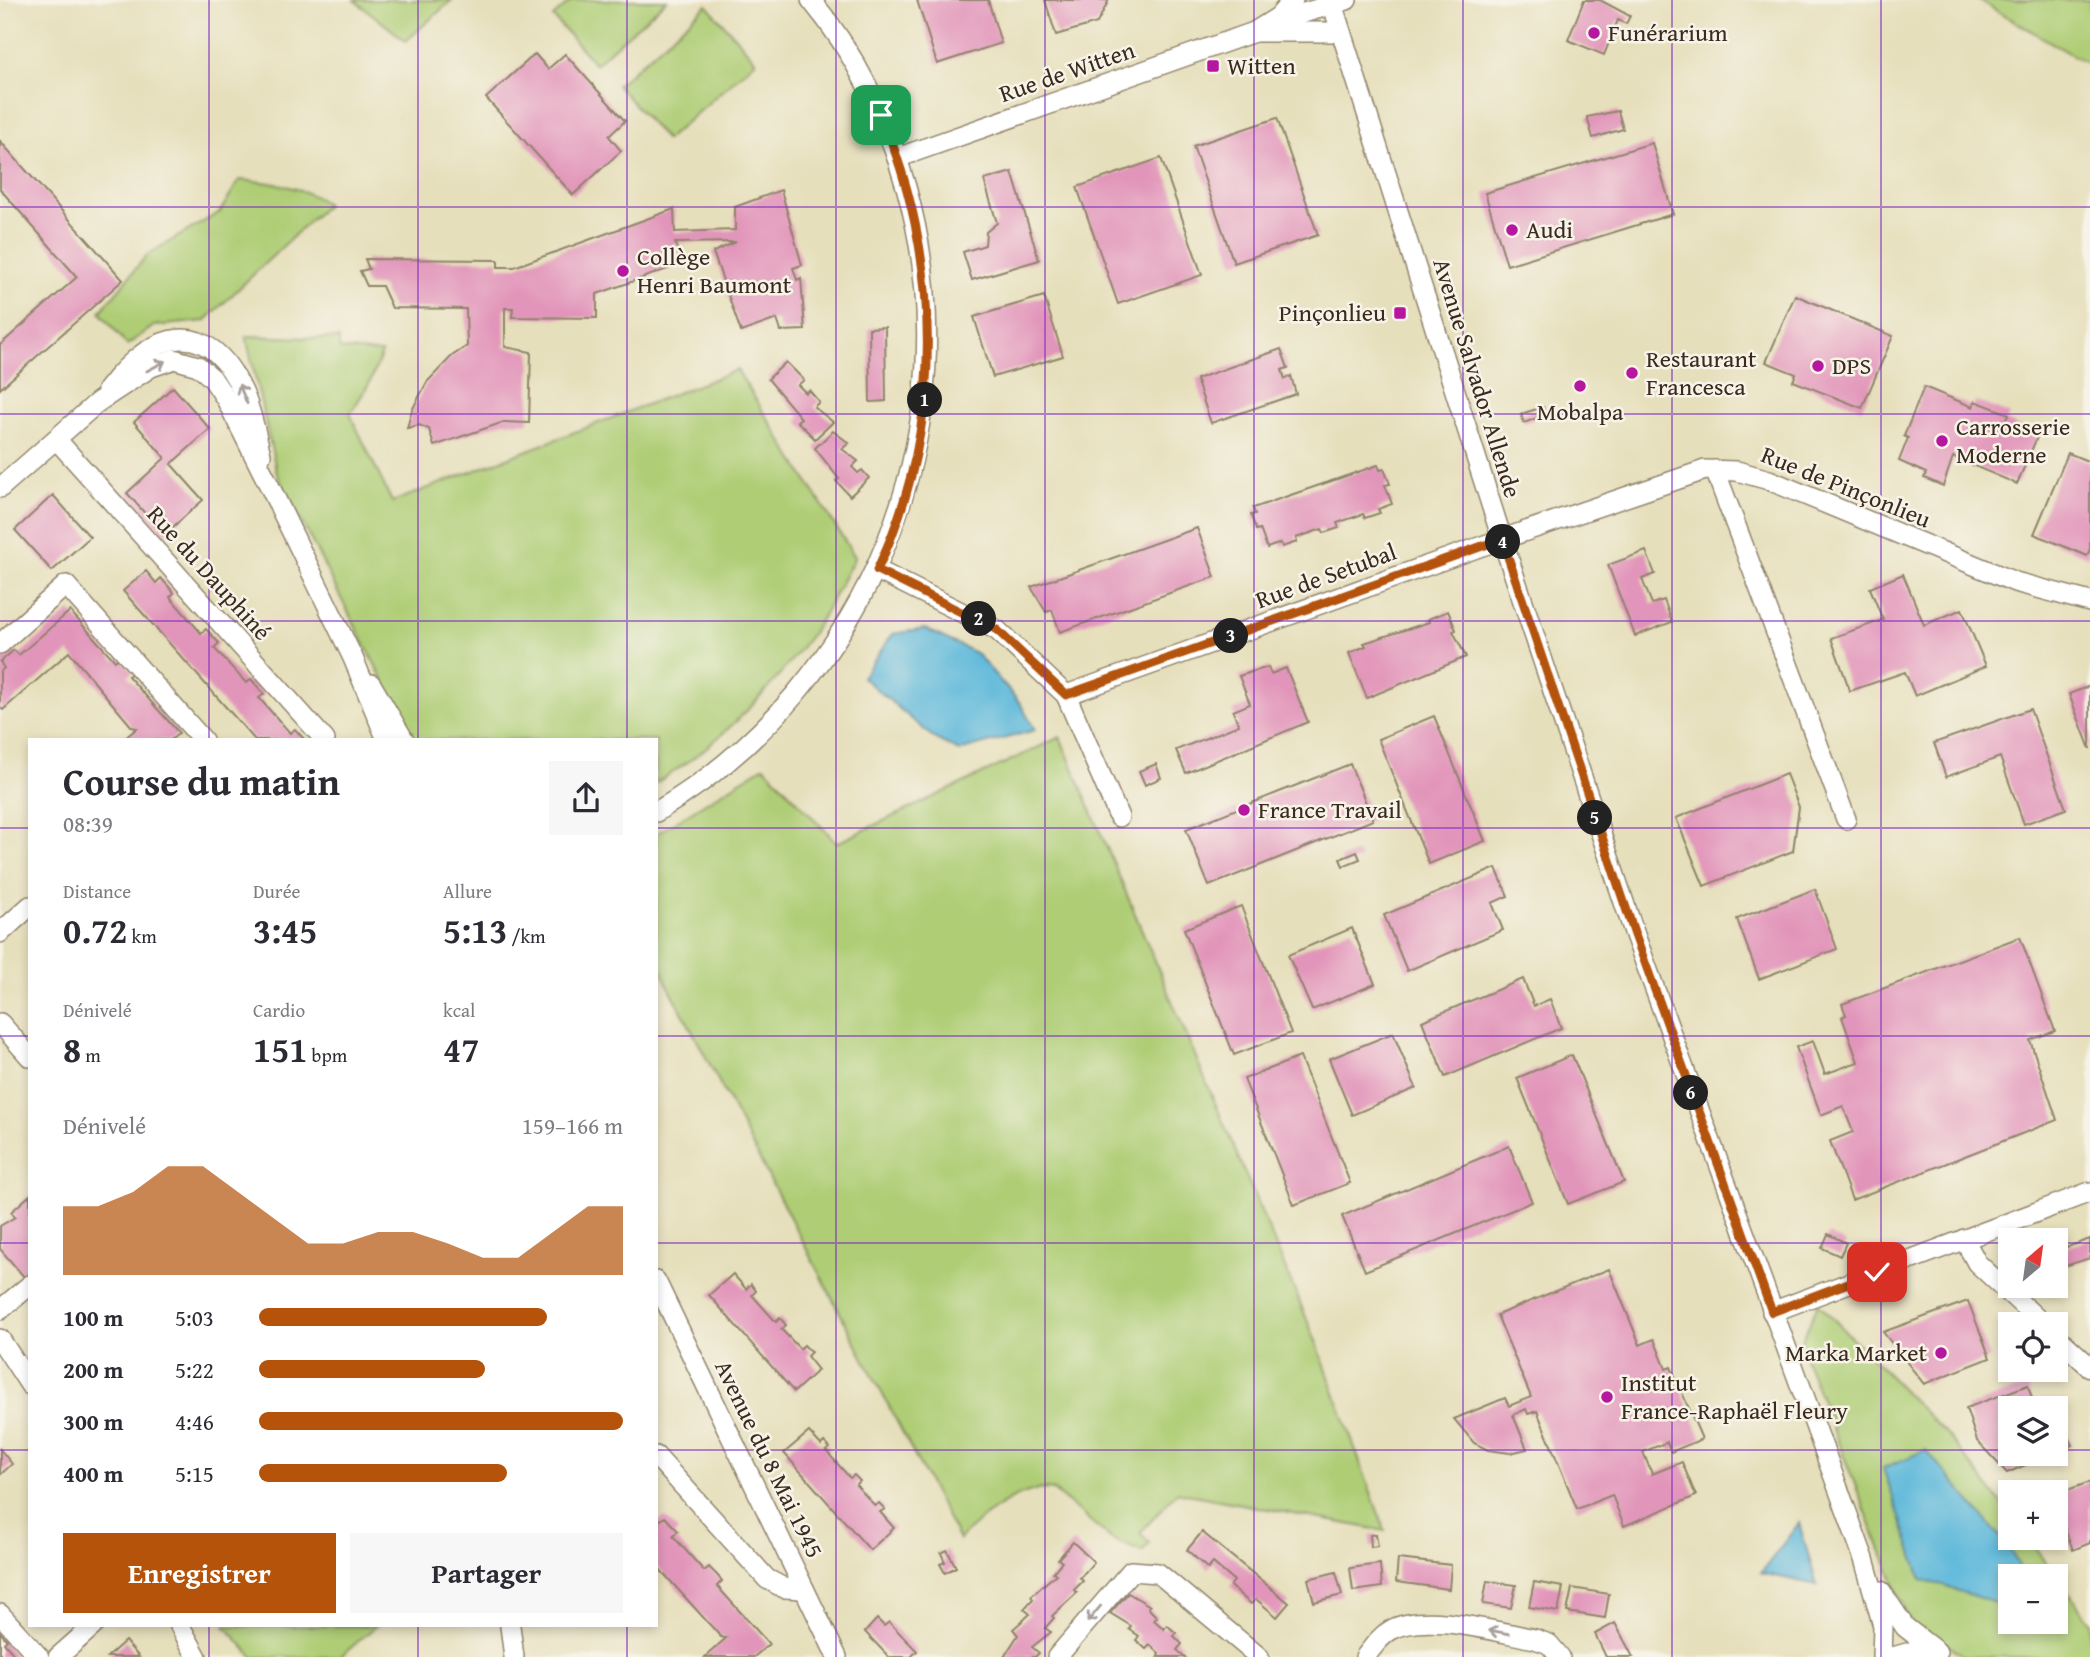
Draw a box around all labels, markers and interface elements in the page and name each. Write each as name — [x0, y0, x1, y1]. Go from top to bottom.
place label: Funérarium — [1608, 15, 1728, 50]
marker: Funérarium — [1586, 25, 1602, 41]
street label: Rue de Witten — [994, 32, 1140, 111]
place label: Witten — [1227, 48, 1296, 83]
marker: Witten — [1205, 58, 1221, 74]
pin — [851, 85, 911, 145]
icon: arrive — [862, 96, 900, 134]
place label: Audi — [1526, 212, 1573, 247]
marker: Audi — [1504, 222, 1520, 238]
place label: Collège Henri Baumont — [637, 239, 792, 302]
street label: Avenue Salvador Allende — [1424, 254, 1531, 502]
marker: Collège Henri Baumont — [615, 263, 631, 279]
place label: Pinçonlieu — [1279, 295, 1386, 330]
marker: Pinçonlieu — [1392, 305, 1408, 321]
place label: Restaurant Francesca — [1646, 341, 1757, 404]
place label: DPS — [1832, 348, 1871, 383]
one-way arrow — [145, 358, 165, 372]
marker: DPS — [1810, 358, 1826, 374]
marker: Restaurant Francesca — [1624, 365, 1640, 381]
marker: Mobalpa — [1572, 378, 1588, 394]
pin: 1 — [908, 382, 942, 418]
one-way arrow — [236, 384, 249, 405]
text: 1 — [920, 385, 929, 413]
place label: Mobalpa — [1537, 394, 1624, 429]
place label: Carrosserie Moderne — [1956, 409, 2070, 472]
marker: Carrosserie Moderne — [1934, 433, 1950, 449]
street label: Rue de Pinçonlieu — [1756, 437, 1936, 536]
street label: Rue du Dauphiné — [139, 497, 280, 648]
pin: 4 — [1486, 524, 1520, 560]
text: 4 — [1498, 527, 1507, 555]
street label: Rue de Setubal — [1250, 534, 1401, 617]
pin: 2 — [962, 602, 996, 636]
text: 2 — [974, 604, 983, 632]
pin: 3 — [1214, 618, 1248, 654]
text: 3 — [1226, 621, 1235, 649]
text: Course du matin — [63, 753, 340, 809]
button: share — [549, 761, 623, 835]
place label: France Travail — [1258, 792, 1402, 827]
pin: 5 — [1578, 800, 1612, 836]
marker: France Travail — [1236, 802, 1252, 818]
text: 5 — [1590, 803, 1599, 831]
text: 08:39 — [63, 807, 113, 840]
text: Distance — [63, 877, 131, 905]
text: Durée — [253, 877, 300, 905]
text: Allure — [443, 877, 492, 905]
text: 0.72 — [63, 905, 127, 956]
text: 3:45 — [253, 905, 317, 956]
text: 5:13 — [443, 905, 507, 956]
text: km — [127, 922, 157, 950]
text: /km — [507, 922, 546, 950]
text: Dénivelé — [63, 996, 132, 1024]
text: Cardio — [253, 996, 305, 1024]
text: kcal — [443, 996, 475, 1024]
text: 8 — [63, 1024, 81, 1075]
text: 151 — [253, 1024, 307, 1075]
text: 47 — [443, 1024, 479, 1075]
text: m — [81, 1041, 101, 1069]
text: bpm — [307, 1041, 347, 1069]
pin: 6 — [1674, 1076, 1708, 1110]
text: 6 — [1686, 1078, 1695, 1106]
text: Dénivelé — [63, 1109, 146, 1142]
text: 159–166 m — [522, 1109, 623, 1142]
north arrow — [1998, 1228, 2068, 1298]
map controls — [1998, 1228, 2068, 1634]
pin — [1847, 1242, 1907, 1302]
icon: check — [1858, 1253, 1896, 1291]
text: 100 m — [63, 1301, 124, 1334]
text: 5:03 — [175, 1301, 214, 1334]
button: locate — [1998, 1312, 2068, 1382]
place label: Marka Market — [1785, 1335, 1928, 1370]
marker: Marka Market — [1933, 1345, 1949, 1361]
text: 200 m — [63, 1353, 124, 1386]
text: 5:22 — [175, 1353, 214, 1386]
street label: Avenue du 8 Mai 1945 — [706, 1354, 833, 1564]
place label: Institut France-Raphaël Fleury — [1621, 1365, 1848, 1428]
marker: Institut France-Raphaël Fleury — [1599, 1389, 1615, 1405]
button: layers — [1998, 1396, 2068, 1466]
text: 300 m — [63, 1405, 124, 1438]
text: 4:46 — [175, 1405, 214, 1438]
text: 400 m — [63, 1457, 124, 1490]
text: 5:15 — [175, 1457, 214, 1490]
button: + — [1998, 1480, 2068, 1550]
button: Enregistrer — [63, 1533, 336, 1613]
button: Partager — [350, 1533, 623, 1613]
button: − — [1998, 1564, 2068, 1634]
one-way arrow — [1086, 1604, 1102, 1622]
one-way arrow — [1488, 1625, 1511, 1639]

